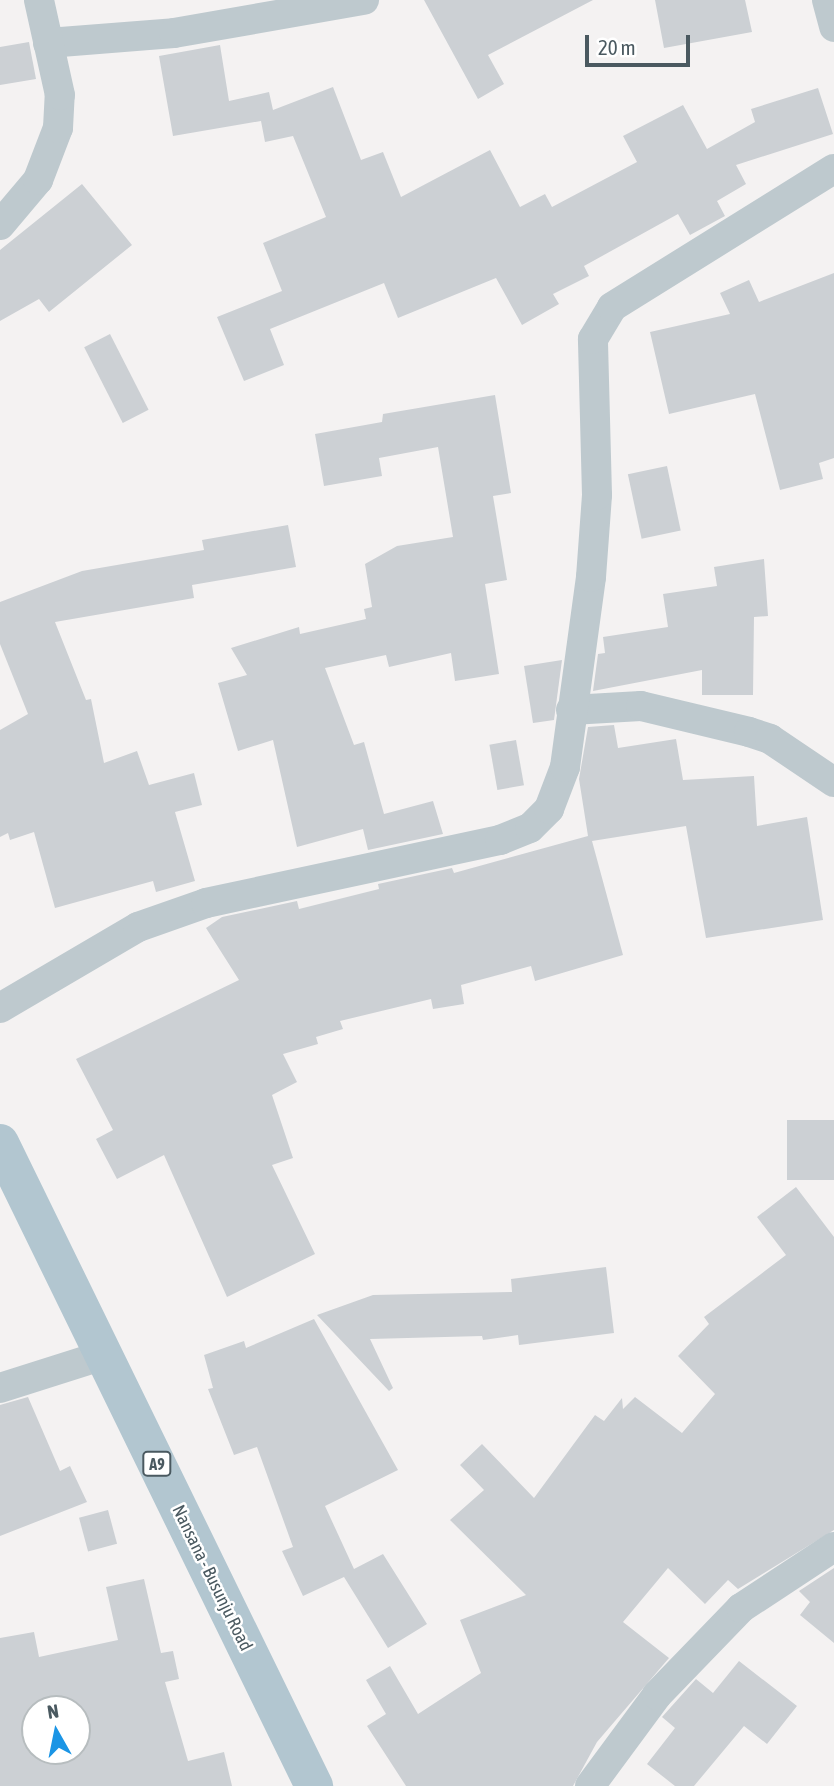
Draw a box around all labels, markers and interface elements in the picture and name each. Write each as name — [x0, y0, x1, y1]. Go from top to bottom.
scale bar — [589, 21, 694, 65]
text: 20 m — [598, 35, 636, 59]
road number: A9 — [141, 1452, 173, 1476]
street label: Nansana - Busunju Road — [167, 1502, 257, 1654]
north arrow — [21, 1695, 91, 1765]
text: N — [46, 1699, 60, 1723]

